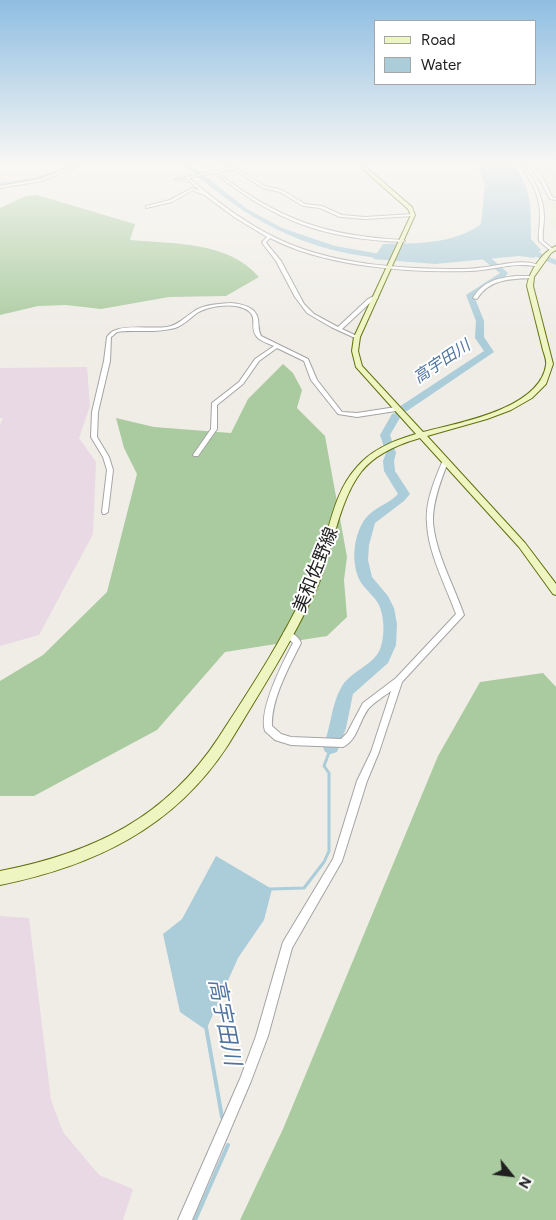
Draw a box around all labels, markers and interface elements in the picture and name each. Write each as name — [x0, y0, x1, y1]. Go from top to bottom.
legend — [374, 20, 536, 85]
text: Road — [421, 31, 456, 49]
text: Water — [421, 56, 461, 74]
water label: 高宇田川 — [410, 336, 474, 388]
street label: 美和佐野線 — [289, 524, 343, 616]
water label: 高宇田川 — [203, 976, 245, 1068]
north arrow — [486, 1150, 536, 1200]
text: N — [515, 1174, 535, 1191]

